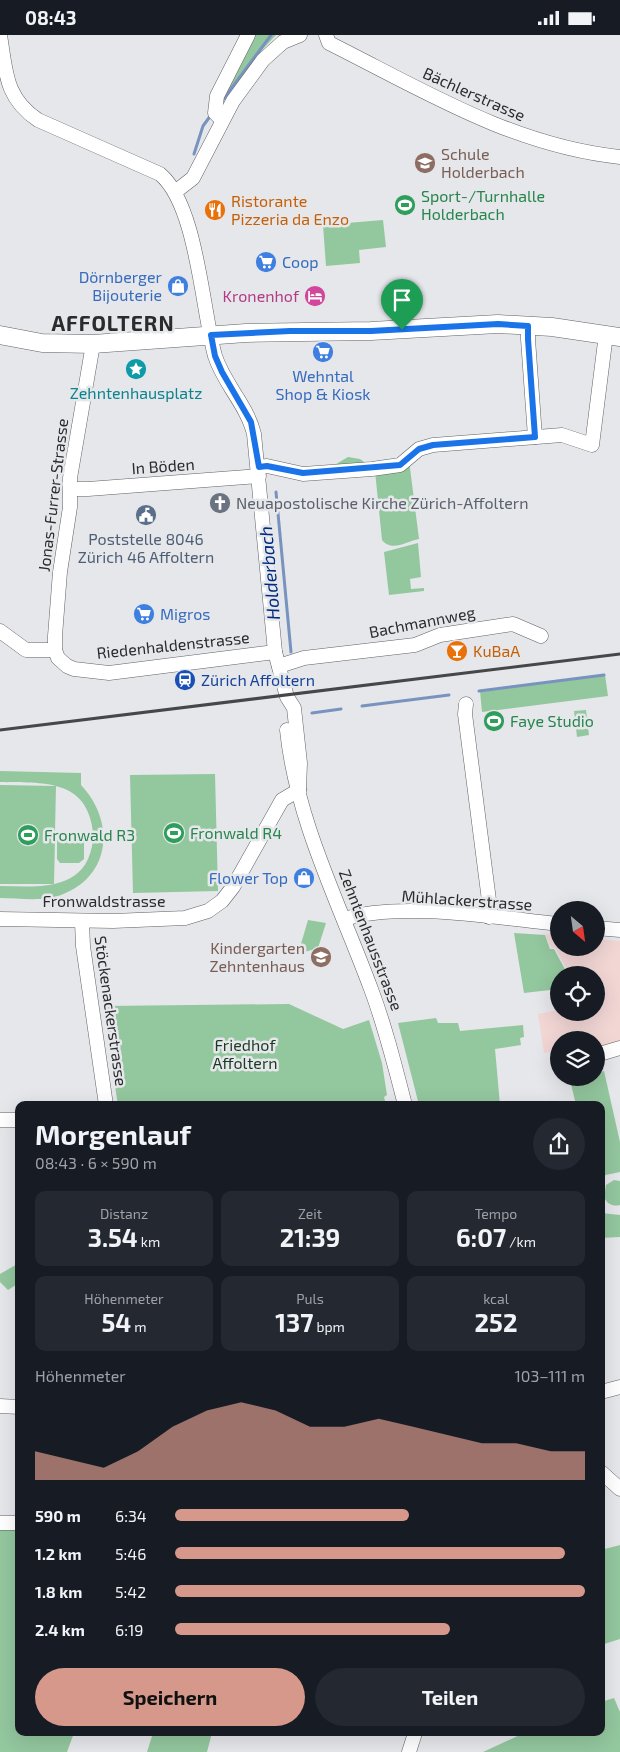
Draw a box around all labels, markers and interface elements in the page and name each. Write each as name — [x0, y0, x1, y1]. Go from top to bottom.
text: 08:43 — [25, 6, 77, 29]
street label: Bächlerstrasse — [420, 63, 528, 125]
place label: Schule Holderbach — [441, 144, 525, 181]
school or university icon: Schule Holderbach — [413, 151, 437, 175]
place label: Sport-/Turnhalle Holderbach — [421, 186, 545, 223]
place label: Ristorante Pizzeria da Enzo — [231, 191, 349, 228]
sports icon: Sport-/Turnhalle Holderbach — [393, 193, 417, 217]
restaurant icon: Ristorante Pizzeria da Enzo — [203, 198, 227, 222]
supermarket icon: Coop — [254, 250, 278, 274]
place label: Coop — [282, 252, 319, 271]
place label: Dörnberger Bijouterie — [79, 267, 163, 305]
shop icon: Dörnberger Bijouterie — [166, 274, 190, 298]
pin — [381, 279, 423, 330]
hotel icon: Kronenhof — [303, 284, 327, 308]
place label: Kronenhof — [223, 286, 300, 305]
icon: arrive — [388, 286, 416, 314]
district label: AFFOLTERN — [51, 310, 175, 335]
supermarket icon: Wehntal Shop & Kiosk — [311, 340, 335, 364]
place icon: Zehntenhausplatz — [124, 357, 148, 381]
place label: Wehntal Shop & Kiosk — [276, 366, 370, 403]
place label: Zehntenhausplatz — [70, 383, 202, 402]
street label: Jonas-Furrer-Strasse — [34, 417, 71, 573]
street label: In Böden — [131, 454, 195, 477]
church icon: Neuapostolische Kirche Zürich-Affoltern — [208, 491, 232, 515]
place label: Neuapostolische Kirche Zürich-Affoltern — [236, 493, 529, 512]
public building icon: Poststelle 8046 Zürich 46 Affoltern — [134, 503, 158, 527]
water label: Holderbach — [254, 525, 284, 621]
place label: Poststelle 8046 Zürich 46 Affoltern — [78, 529, 214, 566]
supermarket icon: Migros — [132, 602, 156, 626]
street label: Bachmannweg — [367, 602, 477, 641]
place label: Migros — [160, 604, 210, 623]
street label: Riedenhaldenstrasse — [96, 627, 250, 662]
bar icon: KuBaA — [445, 639, 469, 663]
place label: KuBaA — [473, 641, 520, 660]
station icon: Zürich Affoltern — [173, 668, 197, 692]
place label: Zürich Affoltern — [201, 670, 315, 689]
sports icon: Faye Studio — [482, 709, 506, 733]
place label: Faye Studio — [510, 711, 594, 730]
sports icon: Fronwald R4 — [162, 821, 186, 845]
sports icon: Fronwald R3 — [16, 823, 40, 847]
place label: Fronwald R4 — [190, 823, 282, 842]
place label: Fronwald R3 — [44, 825, 135, 844]
shop icon: Flower Top — [292, 866, 316, 890]
street label: Zehntenhausstrasse — [336, 866, 407, 1013]
place label: Flower Top — [209, 868, 288, 887]
street label: Mühlackerstrasse — [401, 885, 533, 914]
street label: Fronwaldstrasse — [42, 891, 166, 910]
north arrow — [550, 901, 605, 956]
map controls — [550, 901, 605, 1086]
street label: Stöckenackerstrasse — [92, 935, 131, 1087]
place label: Kindergarten Zehntenhaus — [209, 938, 305, 975]
school or university icon: Kindergarten Zehntenhaus — [309, 945, 333, 969]
button: locate — [550, 966, 605, 1021]
button: layers — [550, 1031, 605, 1086]
park label: Friedhof Affoltern — [212, 1035, 278, 1072]
text: Morgenlauf — [35, 1117, 191, 1151]
button: share — [533, 1118, 585, 1170]
text: 08:43 · 6 × 590 m — [35, 1153, 157, 1172]
text: Distanz — [100, 1205, 148, 1222]
text: Zeit — [298, 1205, 322, 1222]
text: Tempo — [475, 1205, 517, 1222]
text: 3.54 — [88, 1222, 138, 1252]
text: 21:39 — [280, 1222, 340, 1252]
text: 6:07 — [456, 1222, 506, 1252]
text: km — [138, 1233, 160, 1250]
text: /km — [506, 1233, 536, 1250]
text: Höhenmeter — [84, 1290, 164, 1307]
text: Puls — [296, 1290, 324, 1307]
text: kcal — [483, 1290, 509, 1307]
text: 54 — [101, 1307, 131, 1337]
text: 137 — [275, 1307, 313, 1337]
text: 252 — [475, 1307, 517, 1337]
text: m — [131, 1318, 147, 1335]
text: bpm — [313, 1318, 345, 1335]
text: Höhenmeter — [35, 1366, 126, 1385]
text: 103–111 m — [514, 1366, 585, 1385]
text: 590 m — [35, 1506, 81, 1525]
text: 6:34 — [115, 1506, 147, 1525]
text: 1.2 km — [35, 1544, 82, 1563]
text: 5:46 — [115, 1544, 146, 1563]
text: 1.8 km — [35, 1582, 82, 1601]
text: 5:42 — [115, 1582, 146, 1601]
text: 2.4 km — [35, 1620, 85, 1639]
text: 6:19 — [115, 1620, 143, 1639]
button: Speichern — [35, 1668, 305, 1726]
button: Teilen — [315, 1668, 585, 1726]

